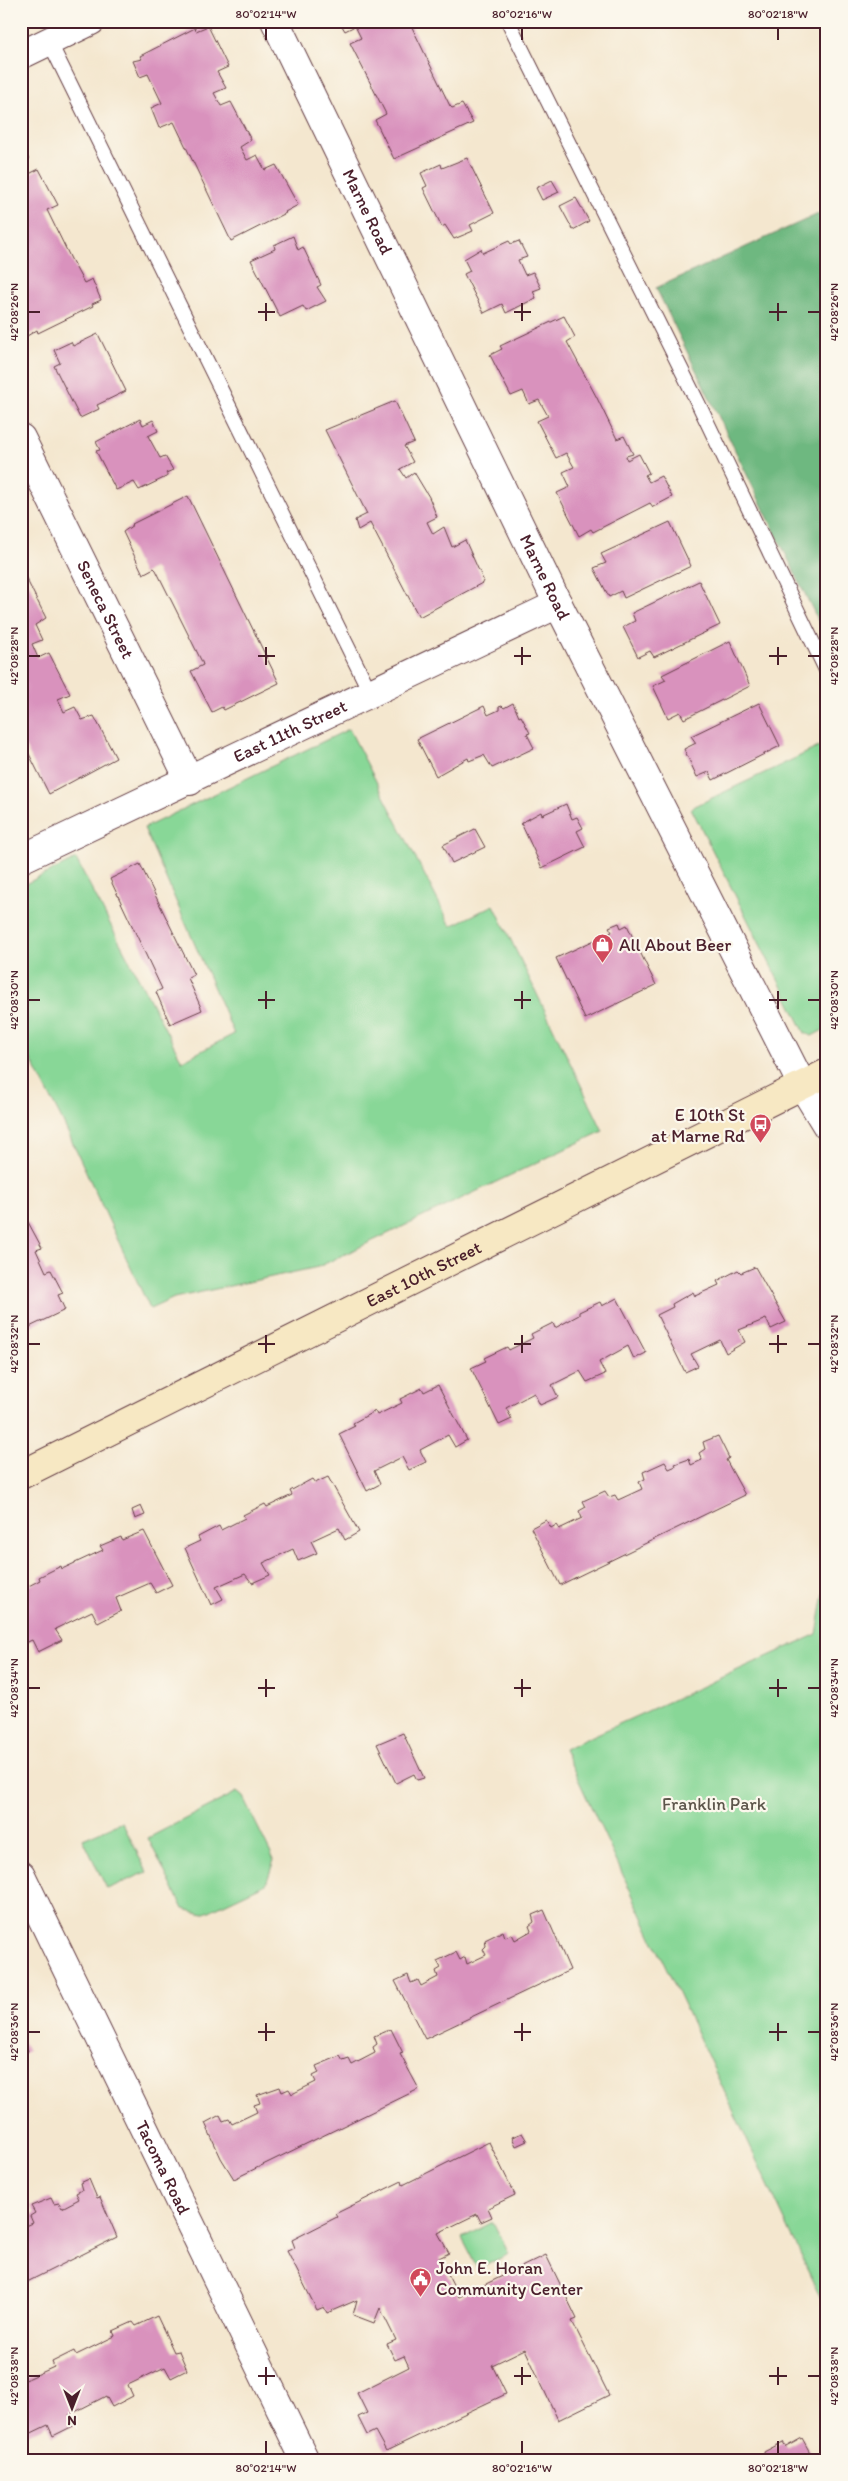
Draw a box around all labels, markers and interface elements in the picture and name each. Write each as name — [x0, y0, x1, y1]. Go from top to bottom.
text: 80°02'14"W — [236, 7, 296, 21]
text: 80°02'16"W — [492, 7, 552, 21]
text: 80°02'18"W — [748, 7, 808, 21]
street label: Marne Road — [337, 165, 398, 258]
text: 42°08'26"N — [7, 283, 21, 341]
text: 42°08'26"N — [827, 283, 841, 341]
street label: Marne Road — [515, 531, 575, 624]
street label: Seneca Street — [72, 556, 139, 662]
text: 42°08'28"N — [7, 627, 21, 685]
text: 42°08'28"N — [827, 627, 841, 685]
street label: East 11th Street — [230, 695, 351, 768]
shop icon: All About Beer — [591, 933, 615, 964]
place label: All About Beer — [619, 934, 731, 956]
text: 42°08'30"N — [7, 970, 21, 1030]
text: 42°08'30"N — [827, 970, 841, 1030]
place label: E 10th St at Marne Rd — [651, 1104, 745, 1147]
bus stop icon: E 10th St at Marne Rd — [749, 1113, 773, 1144]
street label: East 10th Street — [362, 1236, 485, 1312]
text: 42°08'32"N — [7, 1315, 21, 1373]
text: 42°08'32"N — [827, 1315, 841, 1373]
text: 42°08'34"N — [7, 1658, 21, 1718]
text: 42°08'34"N — [827, 1658, 841, 1718]
park label: Franklin Park — [662, 1793, 767, 1815]
text: 42°08'36"N — [7, 2003, 21, 2061]
text: 42°08'36"N — [827, 2003, 841, 2061]
street label: Tacoma Road — [131, 2117, 195, 2218]
place label: John E. Horan Community Center — [436, 2257, 583, 2300]
public building icon: John E. Horan Community Center — [408, 2266, 432, 2297]
text: 42°08'38"N — [7, 2347, 21, 2405]
text: 42°08'38"N — [827, 2347, 841, 2405]
north arrow — [48, 2384, 98, 2434]
text: N — [67, 2412, 77, 2429]
text: 80°02'14"W — [236, 2461, 296, 2475]
text: 80°02'16"W — [492, 2461, 552, 2475]
text: 80°02'18"W — [748, 2461, 808, 2475]

